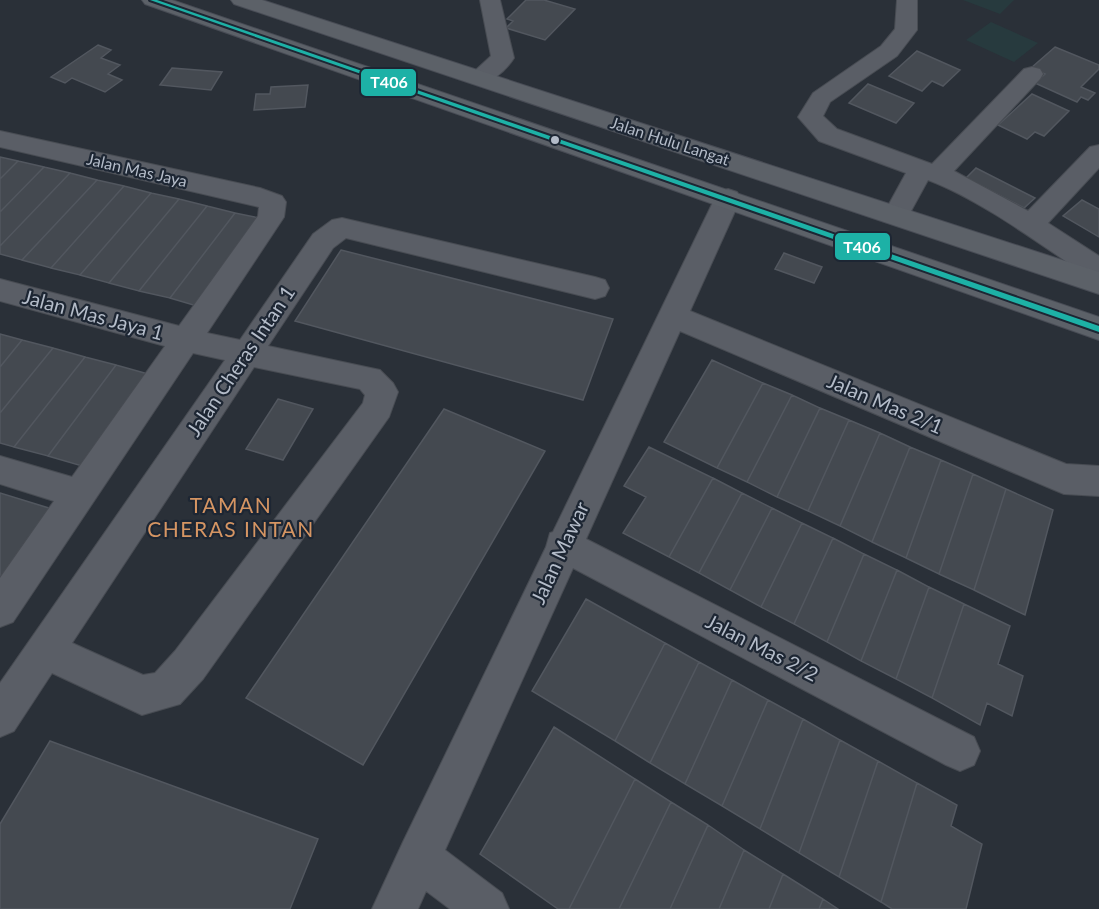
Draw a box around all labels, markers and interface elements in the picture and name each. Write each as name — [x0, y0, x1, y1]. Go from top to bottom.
line badge: T406 — [360, 68, 417, 97]
text: T406 — [370, 72, 408, 91]
street label: Jalan Hulu Langat — [608, 112, 732, 169]
unlabelled marker — [549, 134, 561, 146]
street label: Jalan Mas Jaya — [85, 149, 189, 190]
line badge: T406 — [834, 232, 891, 261]
text: T406 — [843, 237, 881, 256]
street label: Jalan Cheras Intan 1 — [181, 281, 299, 440]
street label: Jalan Mas Jaya 1 — [20, 284, 166, 344]
street label: Jalan Mas 2/1 — [824, 368, 947, 438]
district label: TAMAN CHERAS INTAN — [147, 492, 315, 541]
street label: Jalan Mawar — [525, 497, 593, 607]
street label: Jalan Mas 2/2 — [702, 608, 823, 686]

